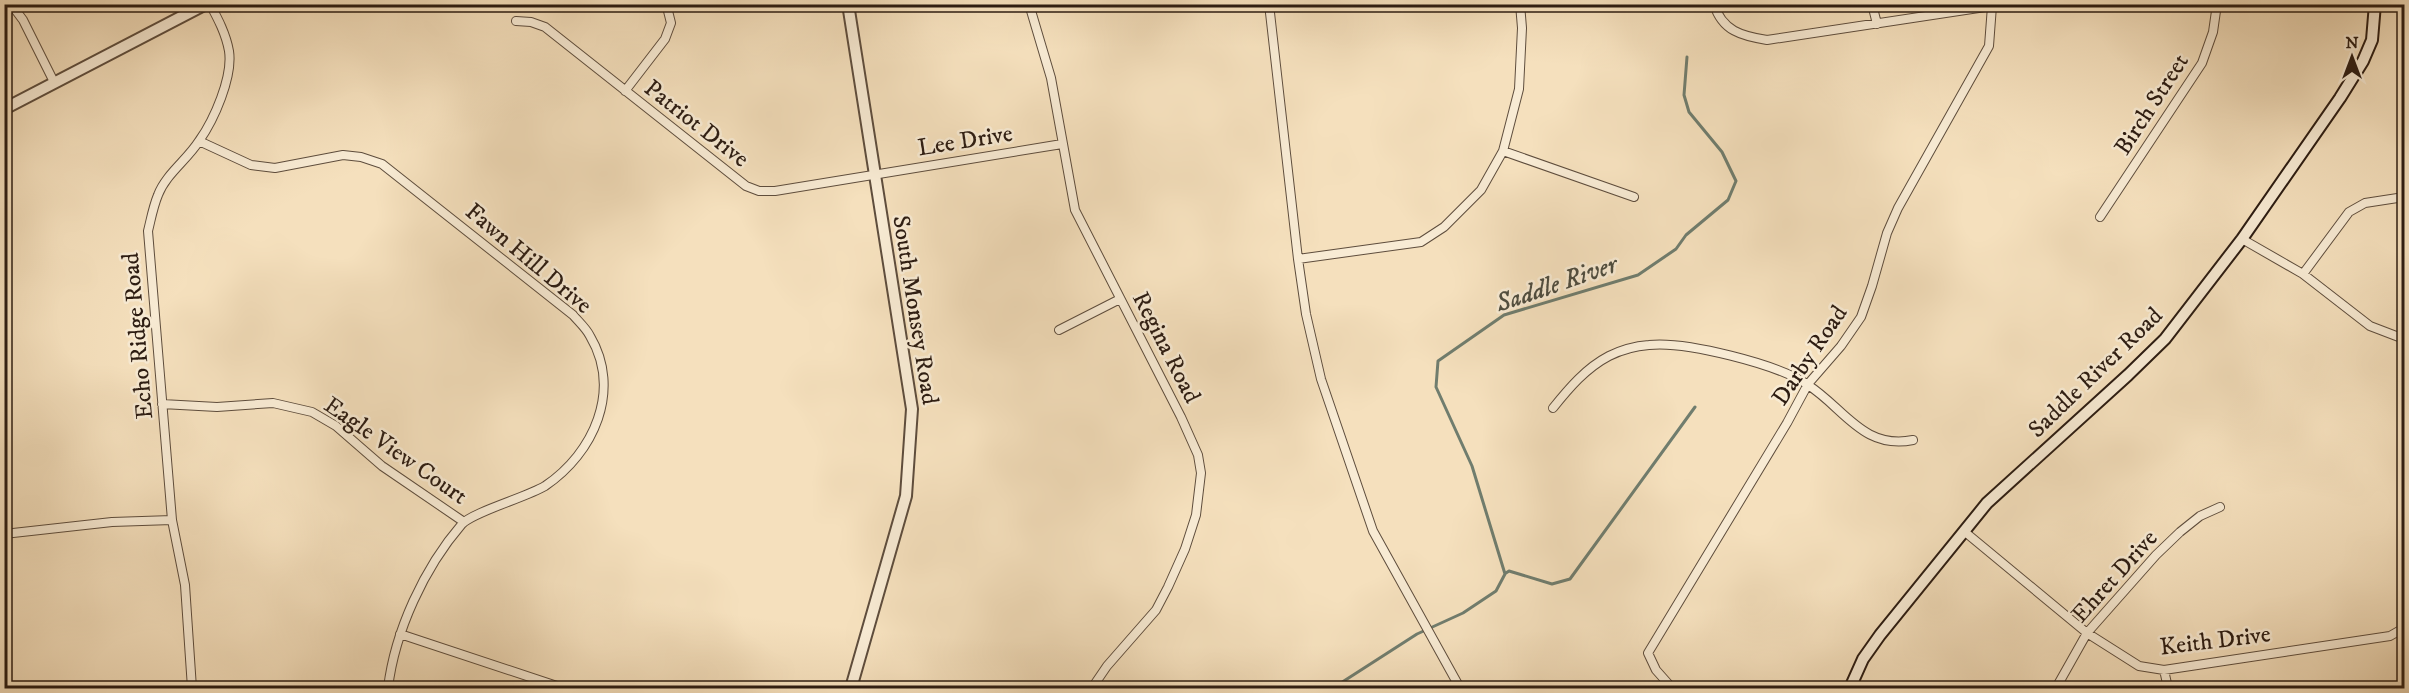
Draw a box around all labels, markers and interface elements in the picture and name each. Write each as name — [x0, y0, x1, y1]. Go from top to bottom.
north arrow — [2322, 27, 2382, 87]
text: N — [2345, 33, 2359, 53]
street label: Birch Street — [2108, 48, 2196, 161]
street label: Patriot Drive — [638, 74, 755, 174]
street label: Lee Drive — [916, 119, 1015, 163]
street label: Fawn Hill Drive — [459, 197, 598, 321]
street label: South Monsey Road — [885, 213, 945, 407]
water label: Saddle River — [1490, 248, 1623, 321]
street label: Echo Ridge Road — [116, 251, 160, 421]
street label: Regina Road — [1125, 287, 1207, 408]
street label: Darby Road — [1765, 300, 1854, 411]
street label: Saddle River Road — [2022, 301, 2169, 444]
street label: Eagle View Court — [318, 390, 473, 512]
street label: Ehret Drive — [2065, 524, 2164, 629]
street label: Keith Drive — [2158, 619, 2272, 663]

